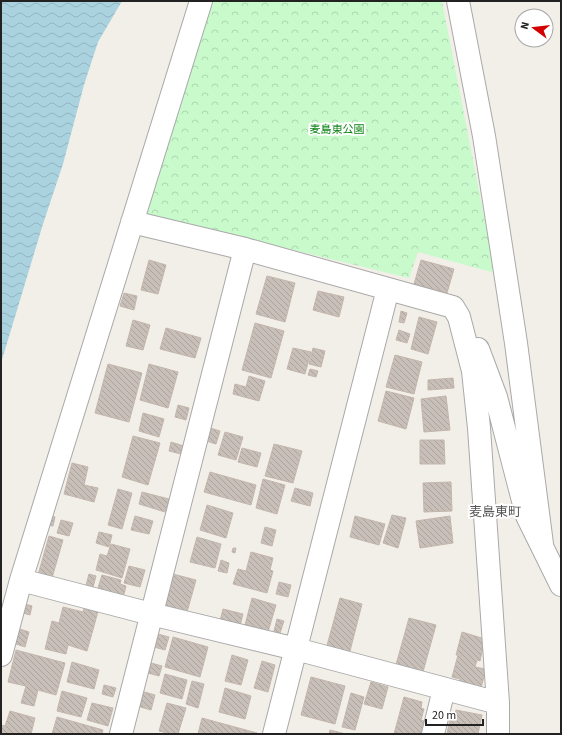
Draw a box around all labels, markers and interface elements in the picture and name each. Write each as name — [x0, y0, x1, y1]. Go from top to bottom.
north arrow — [514, 8, 554, 48]
text: N — [517, 20, 533, 31]
park label: 麦島東公園 — [310, 122, 365, 137]
district label: 麦島東町 — [469, 503, 521, 521]
scale bar — [426, 701, 483, 727]
text: 20 m — [432, 707, 456, 724]

